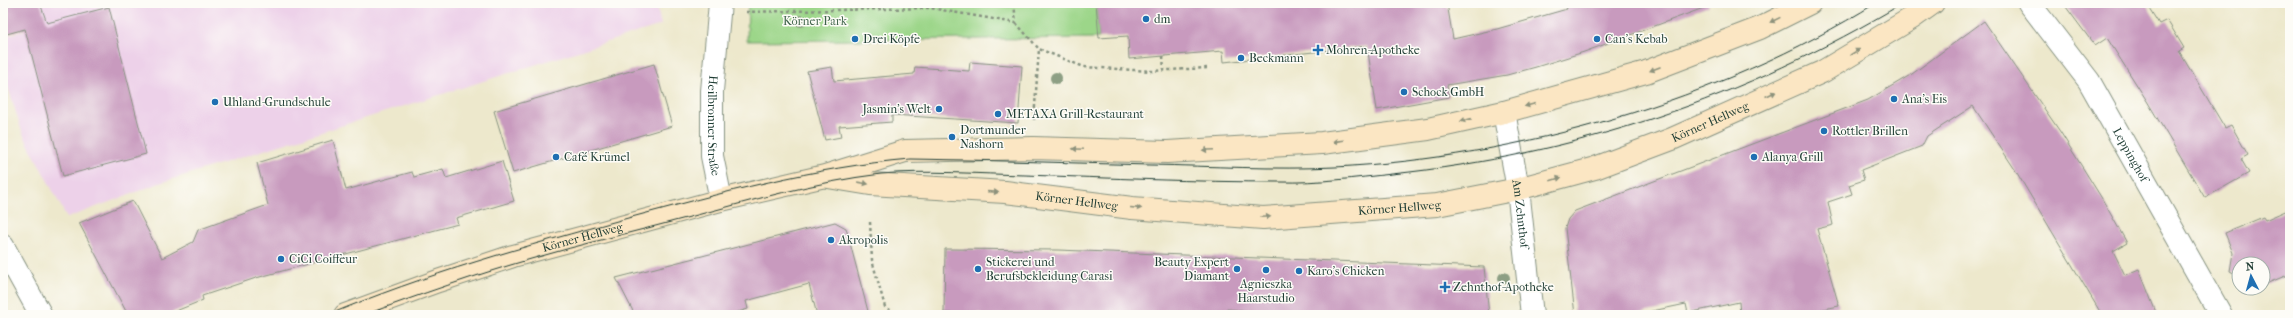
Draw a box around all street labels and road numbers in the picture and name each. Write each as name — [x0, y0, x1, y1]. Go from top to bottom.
street label: Heilbronner Straße — [705, 75, 723, 177]
street label: Körner Hellweg — [1669, 98, 1751, 145]
street label: Leppinghof — [2110, 125, 2153, 187]
street label: Am Zehnthof — [1509, 177, 1532, 252]
street label: Körner Hellweg — [1035, 189, 1119, 213]
street label: Körner Hellweg — [1358, 197, 1443, 218]
street label: Körner Hellweg — [541, 220, 625, 255]

